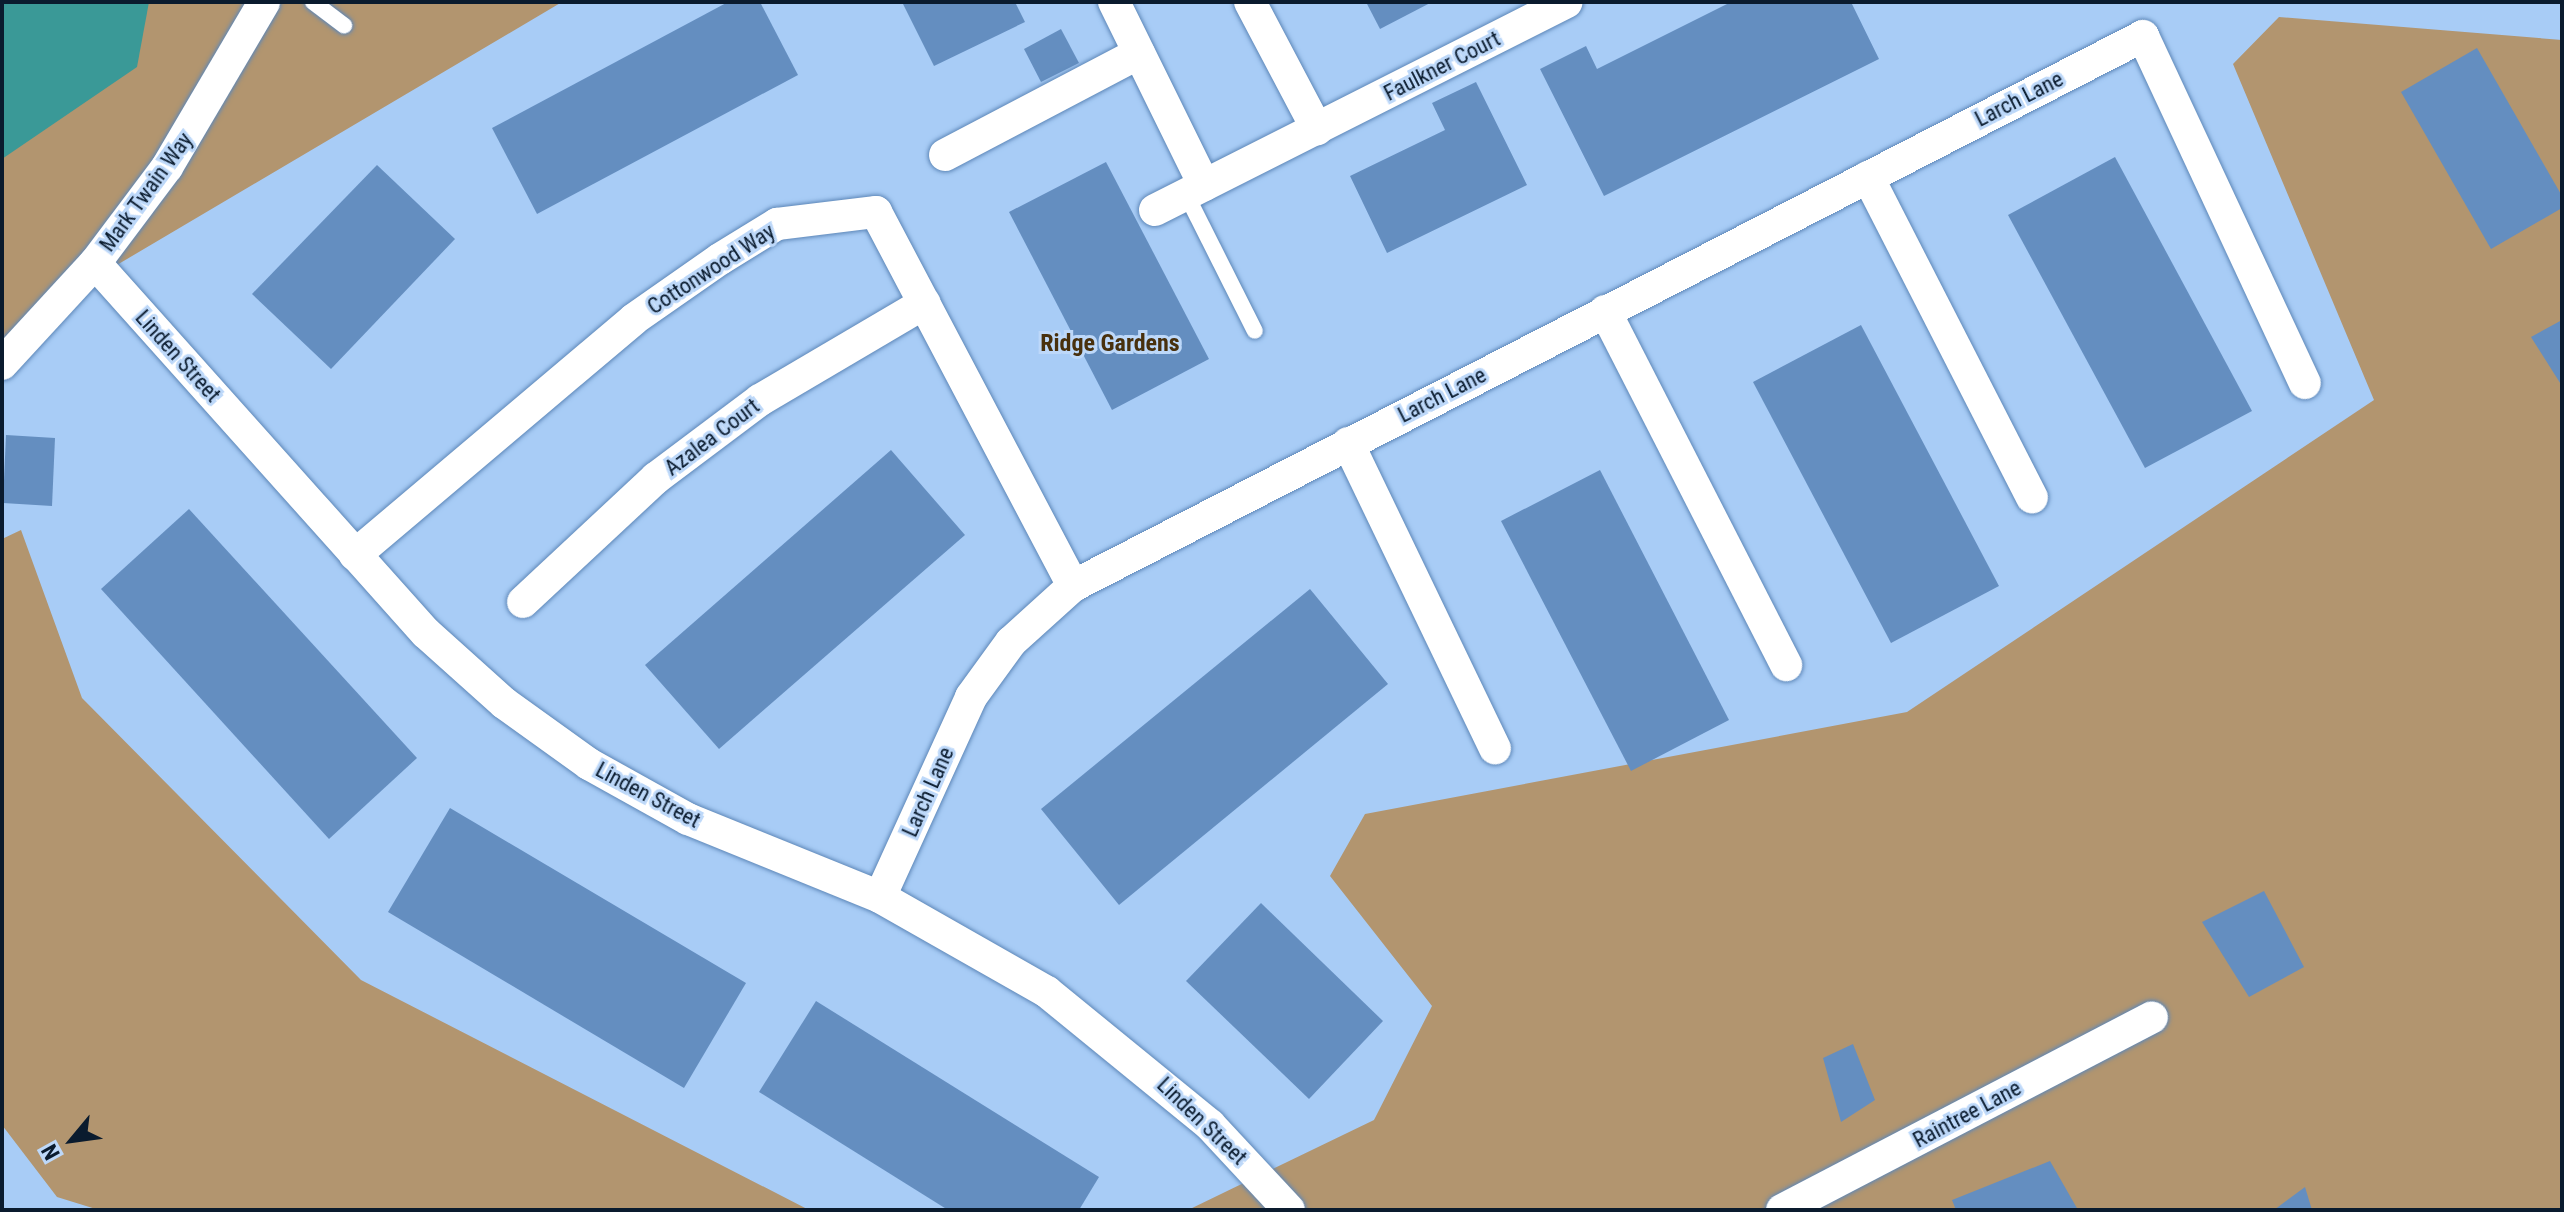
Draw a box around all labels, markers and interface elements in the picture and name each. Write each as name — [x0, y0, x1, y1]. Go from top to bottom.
street label: Faulkner Court — [1379, 25, 1505, 107]
street label: Larch Lane — [1971, 66, 2067, 132]
street label: Mark Twain Way — [94, 127, 198, 257]
street label: Cottonwood Way — [642, 218, 780, 320]
street label: Linden Street — [130, 305, 226, 407]
district label: Ridge Gardens — [1040, 330, 1180, 358]
street label: Larch Lane — [1394, 362, 1490, 428]
street label: Azalea Court — [659, 393, 765, 481]
street label: Larch Lane — [897, 743, 959, 841]
street label: Linden Street — [591, 756, 705, 834]
street label: Linden Street — [1152, 1072, 1252, 1170]
street label: Raintree Lane — [1908, 1075, 2026, 1153]
north arrow — [32, 1100, 112, 1180]
text: N — [36, 1140, 65, 1164]

